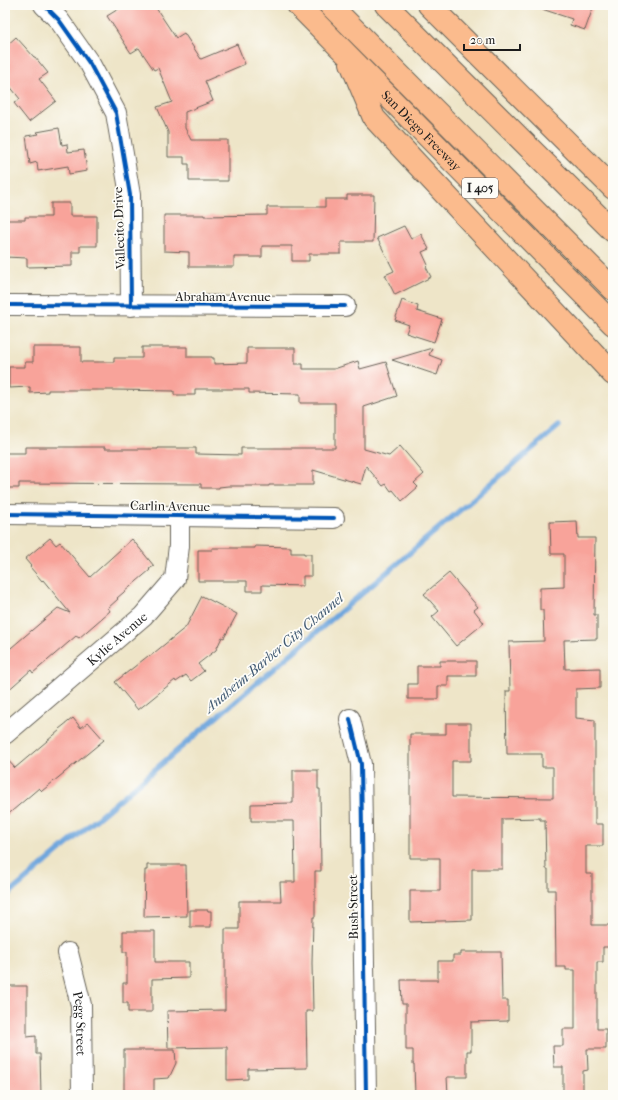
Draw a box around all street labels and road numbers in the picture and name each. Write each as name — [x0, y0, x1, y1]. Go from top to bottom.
street label: San Diego Freeway — [379, 87, 465, 174]
road number: I 405 — [462, 178, 498, 198]
street label: Vallecito Drive — [110, 186, 128, 270]
street label: Abraham Avenue — [174, 289, 271, 304]
street label: Carlin Avenue — [130, 498, 211, 514]
street label: Kylie Avenue — [84, 608, 150, 668]
street label: Bush Street — [345, 874, 361, 940]
street label: Pegg Street — [70, 989, 89, 1056]

